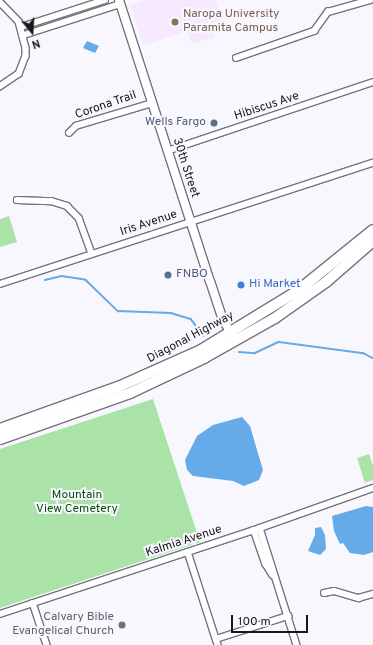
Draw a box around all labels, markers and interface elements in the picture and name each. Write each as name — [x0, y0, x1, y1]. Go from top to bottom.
place label: Naropa University Paramita Campus — [183, 8, 279, 36]
north arrow — [12, 12, 52, 52]
marker: Naropa University Paramita Campus — [170, 17, 180, 27]
text: N — [30, 36, 42, 51]
street label: Corona Trail — [73, 89, 139, 123]
street label: Hibiscus Ave — [232, 90, 302, 124]
place label: Wells Fargo — [145, 116, 206, 130]
marker: Wells Fargo — [209, 118, 219, 128]
street label: 30th Street — [169, 136, 201, 200]
street label: Iris Avenue — [118, 208, 180, 240]
place label: FNBO — [176, 268, 208, 282]
marker: FNBO — [163, 270, 173, 280]
place label: Hi Market — [249, 278, 301, 292]
marker: Hi Market — [236, 280, 246, 290]
street label: Diagonal Highway — [145, 309, 237, 367]
park label: Mountain View Cemetery — [36, 489, 118, 517]
street label: Kalmia Avenue — [144, 523, 224, 561]
scale bar — [233, 607, 310, 633]
place label: Calvary Bible Evangelical Church — [12, 611, 114, 639]
text: 100 m — [238, 614, 271, 630]
marker: Calvary Bible Evangelical Church — [117, 620, 127, 630]

